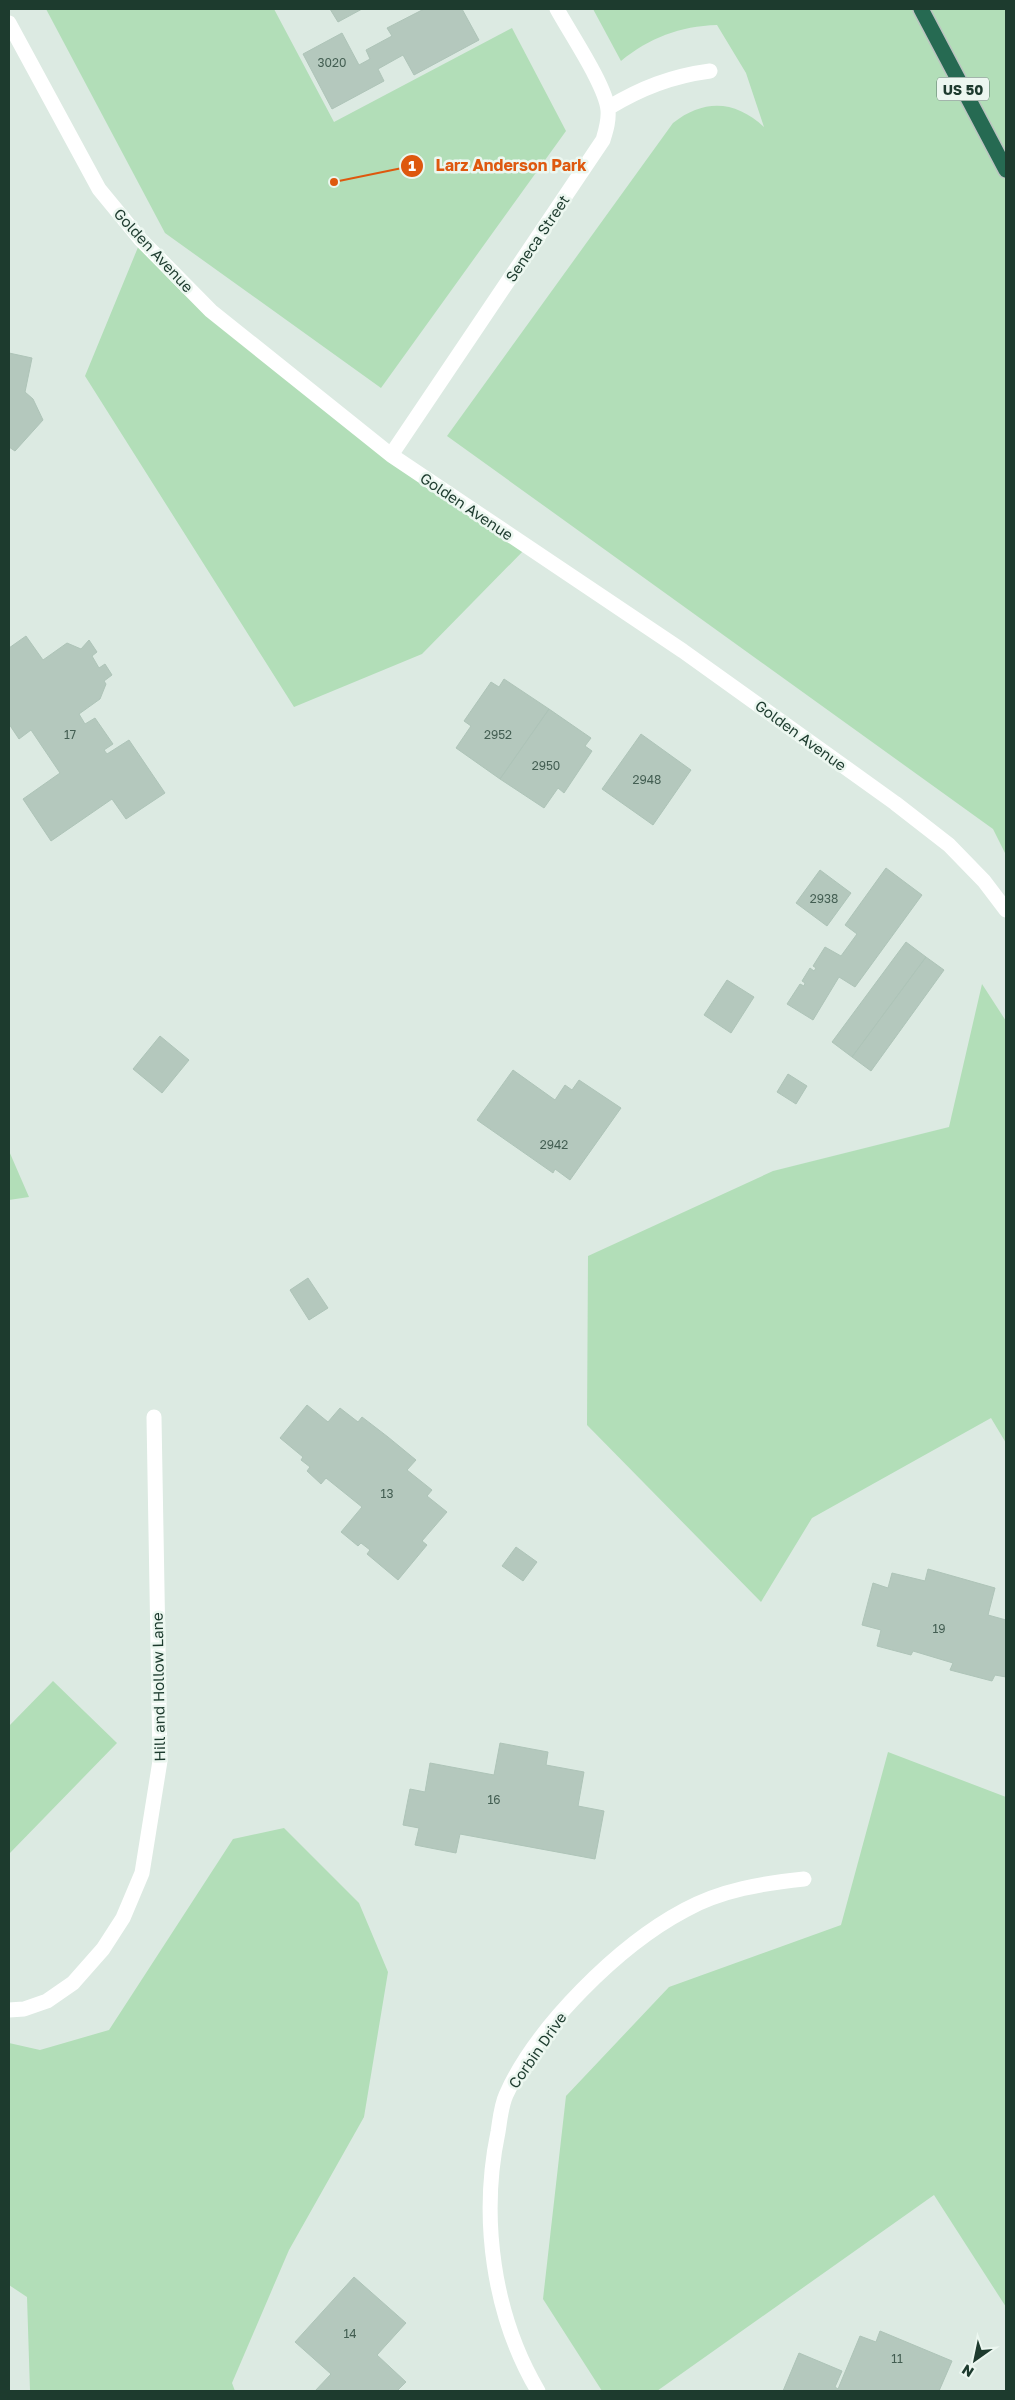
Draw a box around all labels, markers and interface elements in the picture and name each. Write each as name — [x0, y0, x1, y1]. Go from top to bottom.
house number: 3020 — [318, 55, 346, 70]
road number: US 50 — [937, 78, 989, 100]
callout: Larz Anderson Park — [400, 150, 596, 181]
text: Larz Anderson Park — [435, 155, 587, 175]
text: 1 — [408, 156, 416, 174]
street label: Seneca Street — [501, 191, 573, 285]
street label: Golden Avenue — [111, 204, 198, 296]
street label: Golden Avenue — [417, 468, 517, 544]
street label: Golden Avenue — [752, 696, 850, 774]
house number: 17 — [64, 727, 76, 742]
house number: 2952 — [484, 727, 512, 742]
house number: 2950 — [532, 758, 560, 773]
house number: 2948 — [633, 772, 661, 787]
house number: 2938 — [810, 891, 838, 906]
house number: 2942 — [540, 1137, 568, 1152]
house number: 13 — [381, 1486, 393, 1501]
street label: Hill and Hollow Lane — [148, 1612, 168, 1762]
house number: 19 — [932, 1621, 946, 1636]
house number: 16 — [487, 1792, 501, 1807]
street label: Corbin Drive — [504, 2008, 570, 2091]
house number: 14 — [343, 2326, 357, 2341]
north arrow — [950, 2335, 1000, 2385]
house number: 11 — [891, 2351, 903, 2366]
text: N — [959, 2361, 977, 2381]

